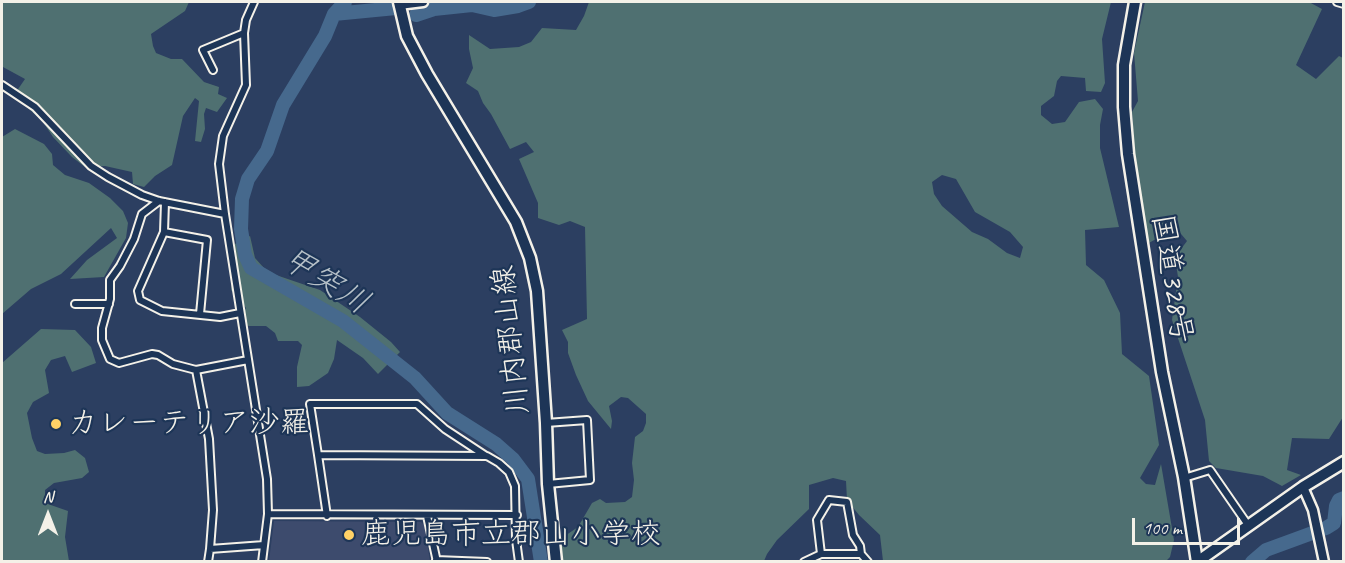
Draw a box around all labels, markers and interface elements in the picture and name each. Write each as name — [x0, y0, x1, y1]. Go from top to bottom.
street label: 国道328号 — [1143, 212, 1199, 346]
water label: 甲突川 — [274, 240, 376, 324]
street label: 川内郡山線 — [486, 264, 538, 416]
place label: カレーテリア沙羅 — [68, 406, 309, 442]
marker: カレーテリア沙羅 — [49, 417, 63, 431]
north arrow — [18, 485, 78, 545]
text: N — [43, 487, 53, 507]
scale bar — [1135, 506, 1243, 544]
place label: 鹿児島市立郡山小学校 — [361, 517, 661, 553]
text: 100 m — [1143, 517, 1182, 539]
marker: 鹿児島市立郡山小学校 — [342, 528, 356, 542]

